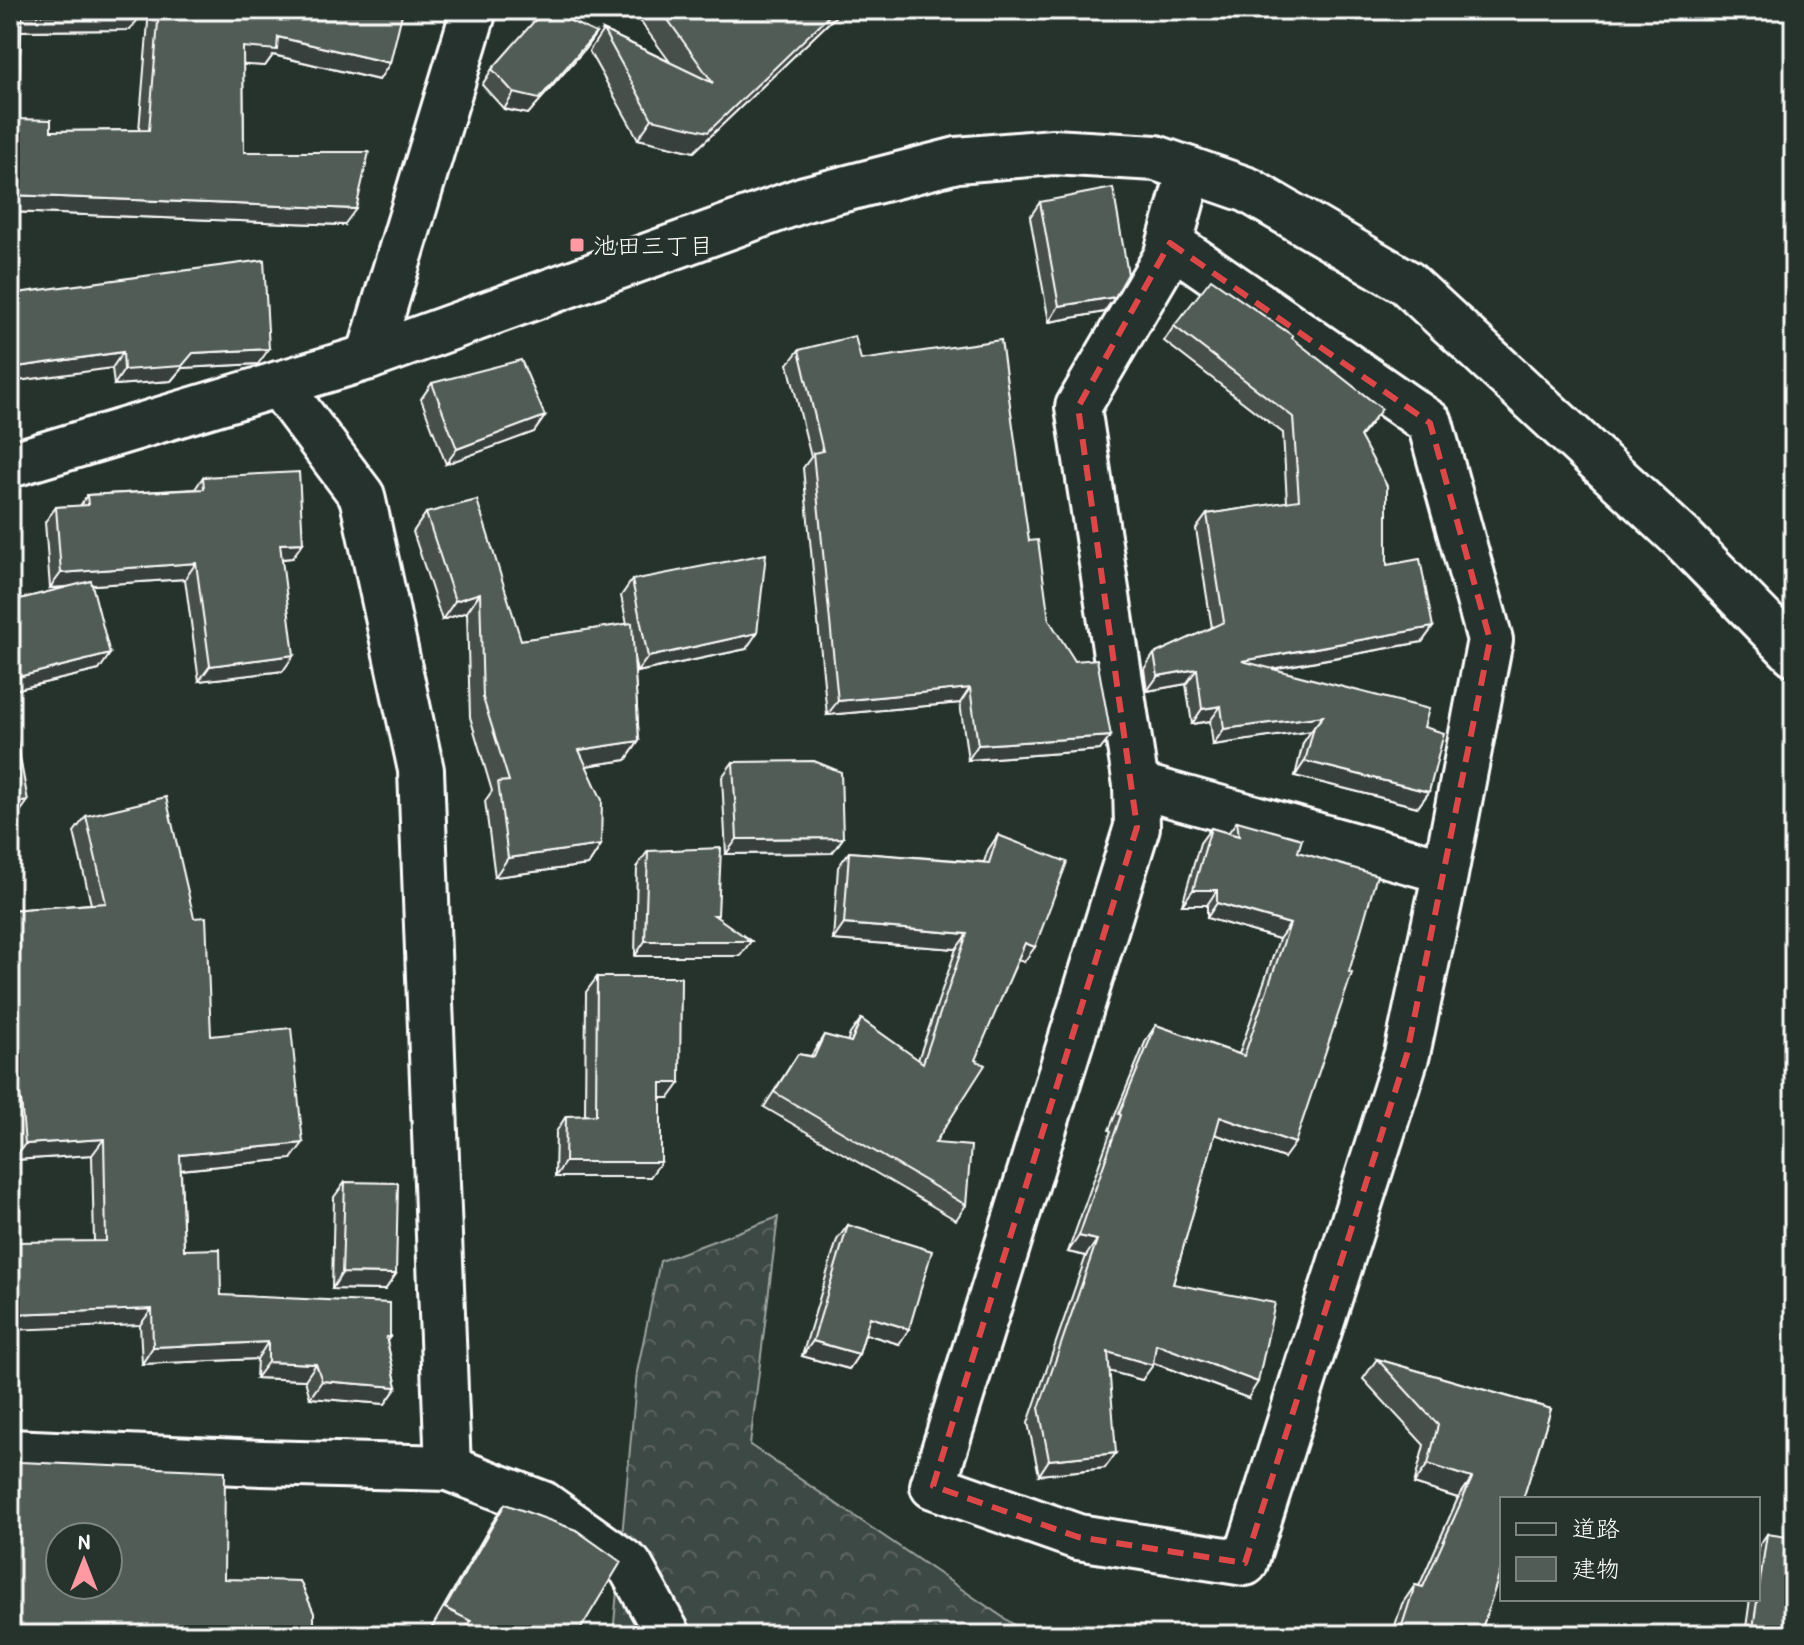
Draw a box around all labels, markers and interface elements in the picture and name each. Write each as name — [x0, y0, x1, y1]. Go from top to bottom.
place label: 池田三丁目 — [593, 229, 713, 261]
marker: 池田三丁目 — [568, 236, 586, 254]
legend — [1500, 1497, 1760, 1601]
text: 道路 — [1572, 1512, 1620, 1544]
north arrow — [44, 1521, 124, 1601]
text: N — [78, 1526, 90, 1556]
text: 建物 — [1572, 1552, 1620, 1584]

